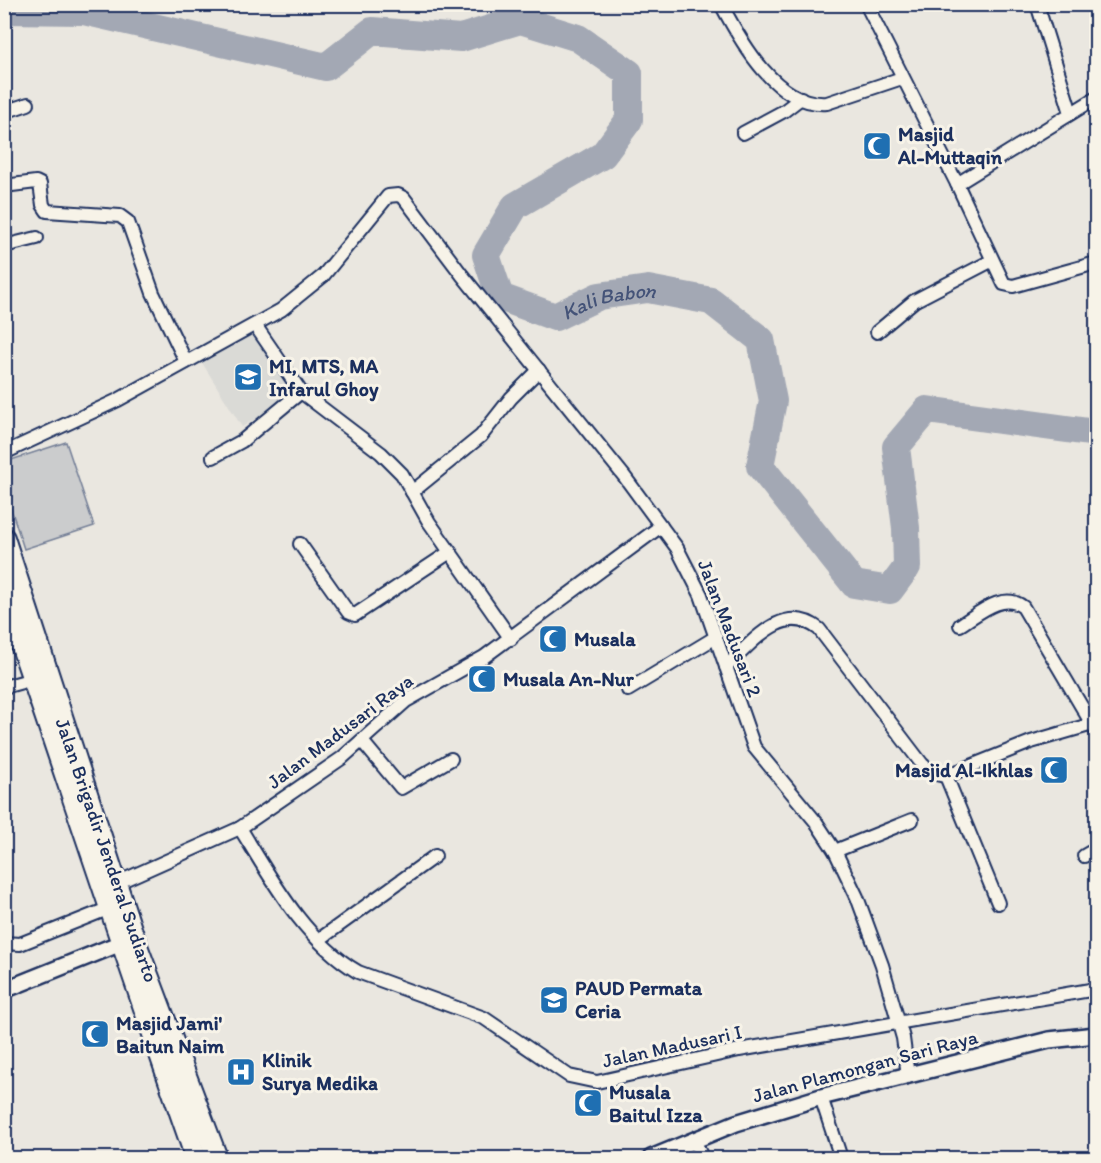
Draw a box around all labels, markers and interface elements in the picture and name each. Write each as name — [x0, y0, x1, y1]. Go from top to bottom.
place label: Masjid Al-Muttaqin — [897, 122, 1003, 170]
mosque icon: Masjid Al-Muttaqin — [861, 130, 893, 162]
water label: Kali Babon — [557, 276, 660, 325]
place label: MI, MTS, MA Infarul Ghoy — [269, 354, 379, 402]
school or university icon: MI, MTS, MA Infarul Ghoy — [232, 361, 264, 393]
street label: Jalan Madusari 2 — [693, 556, 767, 701]
mosque icon: Musala — [537, 623, 569, 655]
place label: Musala — [574, 627, 636, 651]
mosque icon: Musala An-Nur — [466, 663, 498, 695]
place label: Musala An-Nur — [503, 667, 635, 691]
street label: Jalan Madusari Raya — [262, 668, 418, 794]
street label: Jalan Brigadir Jenderal Sudiarto — [50, 715, 164, 985]
mosque icon: Masjid Al-Ikhlas — [1038, 754, 1070, 786]
place label: Masjid Al-Ikhlas — [895, 758, 1033, 783]
place label: PAUD Permata Ceria — [575, 976, 703, 1023]
school or university icon: PAUD Permata Ceria — [538, 984, 570, 1016]
place label: Masjid Jami' Baitun Naim — [116, 1011, 224, 1058]
mosque icon: Masjid Jami' Baitun Naim — [79, 1018, 111, 1050]
street label: Jalan Madusari I — [600, 1019, 744, 1073]
street label: Jalan Plamongan Sari Raya — [750, 1024, 981, 1108]
place label: Klinik Surya Medika — [262, 1048, 378, 1096]
hospital icon: Klinik Surya Medika — [225, 1056, 257, 1088]
place label: Musala Baitul Izza — [609, 1080, 703, 1127]
mosque icon: Musala Baitul Izza — [572, 1087, 604, 1119]

